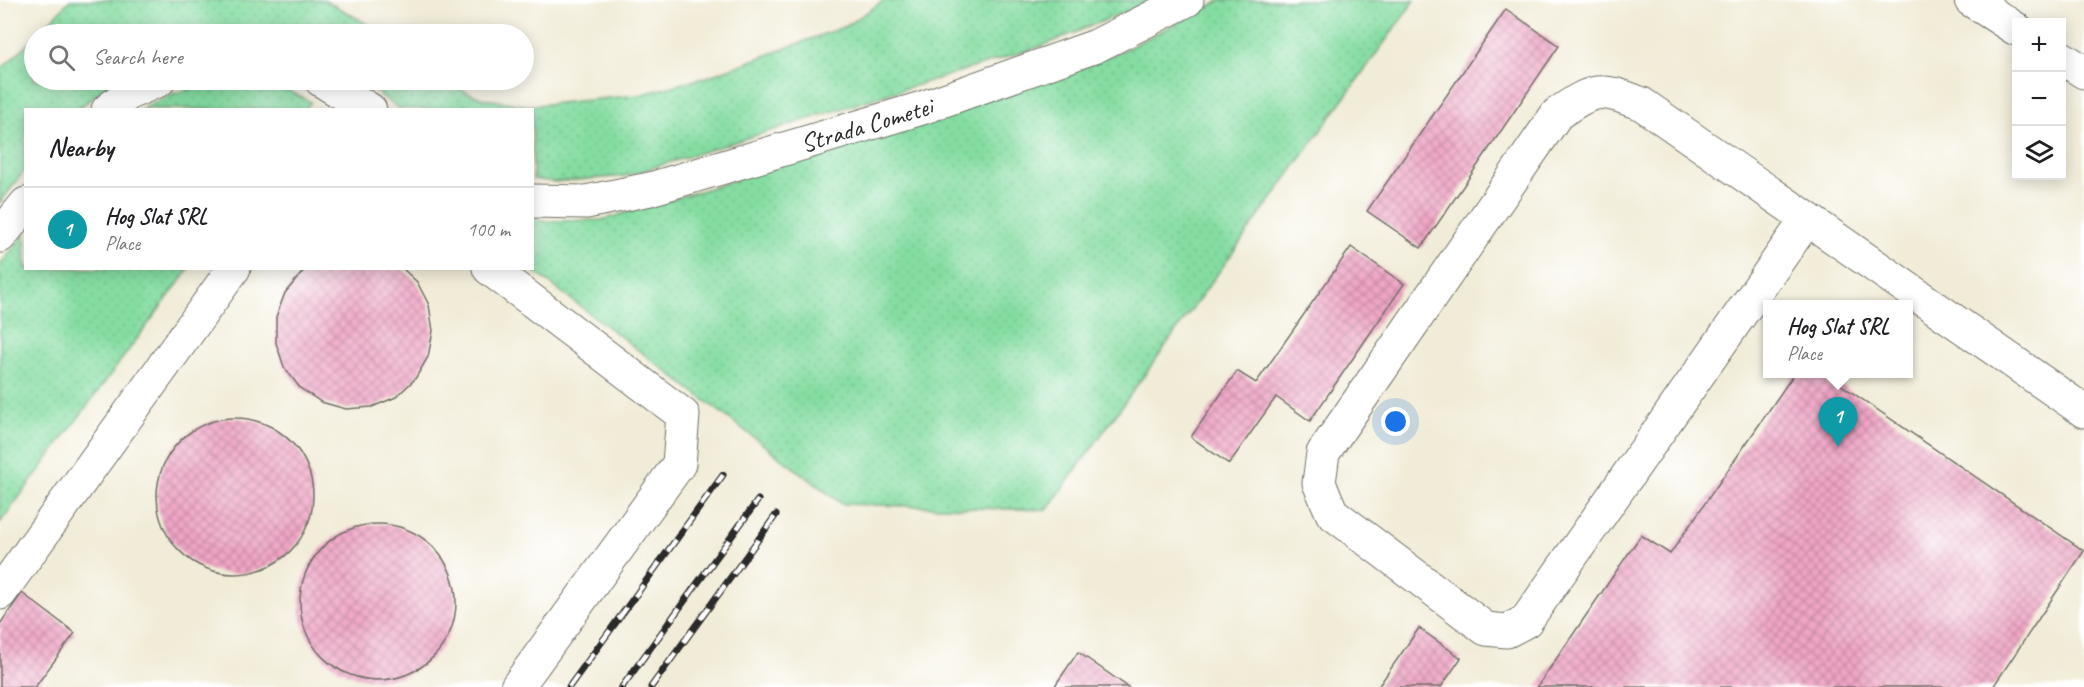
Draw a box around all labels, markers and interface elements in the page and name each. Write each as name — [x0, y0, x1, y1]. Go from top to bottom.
map controls — [2012, 18, 2066, 180]
button: + — [2012, 18, 2066, 72]
search box — [24, 24, 534, 90]
icon: search — [45, 41, 78, 74]
text: Search here — [93, 43, 183, 71]
button: − — [2012, 72, 2066, 126]
street label: Strada Cometei — [797, 89, 940, 160]
button: layers — [2012, 126, 2066, 180]
text: Nearby — [48, 131, 113, 164]
text: Hog Slat SRL — [105, 203, 207, 231]
text: 1 — [63, 217, 72, 242]
text: 100 m — [467, 217, 510, 242]
text: Place — [105, 231, 140, 256]
popup — [1763, 300, 1913, 378]
text: Hog Slat SRL — [1787, 313, 1889, 341]
text: Place — [1787, 341, 1822, 366]
pin: 1 — [1818, 398, 1858, 447]
your location — [1381, 407, 1410, 436]

